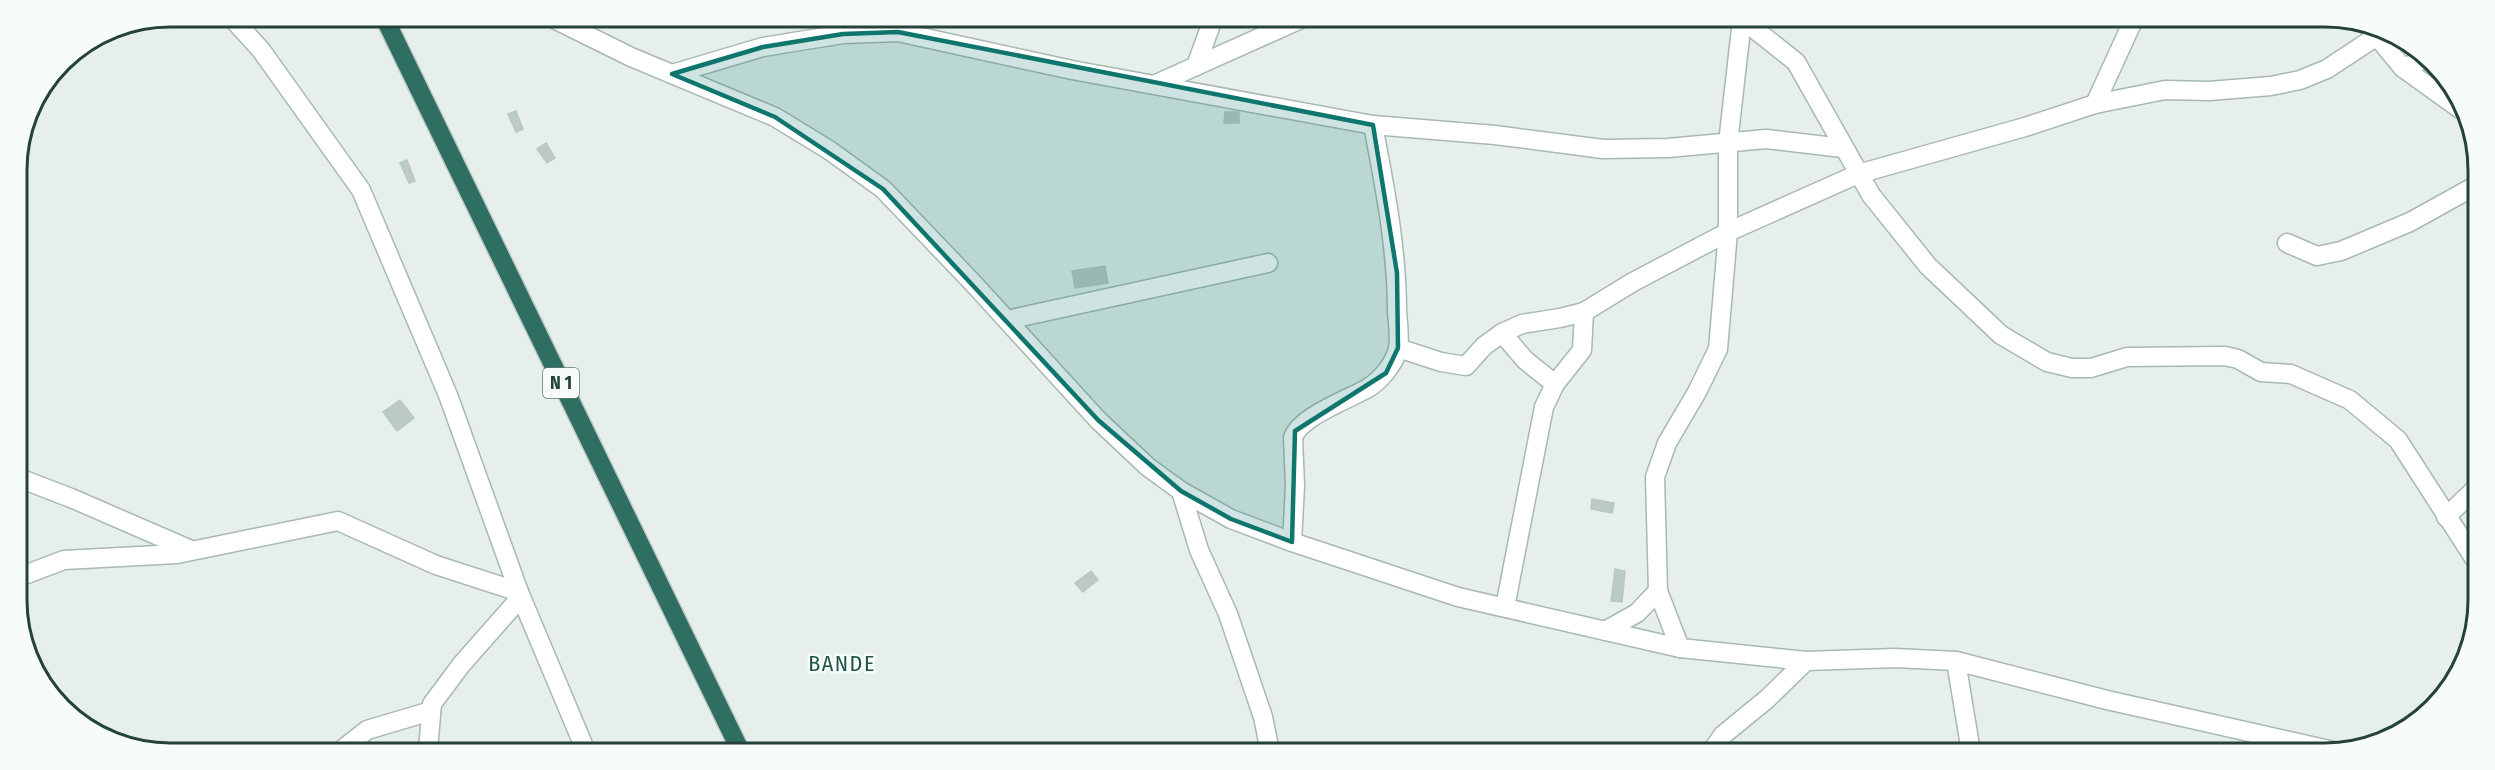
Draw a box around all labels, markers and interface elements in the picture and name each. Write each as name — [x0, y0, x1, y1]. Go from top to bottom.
road number: N 1 — [543, 368, 579, 398]
district label: BANDE — [808, 650, 876, 677]

